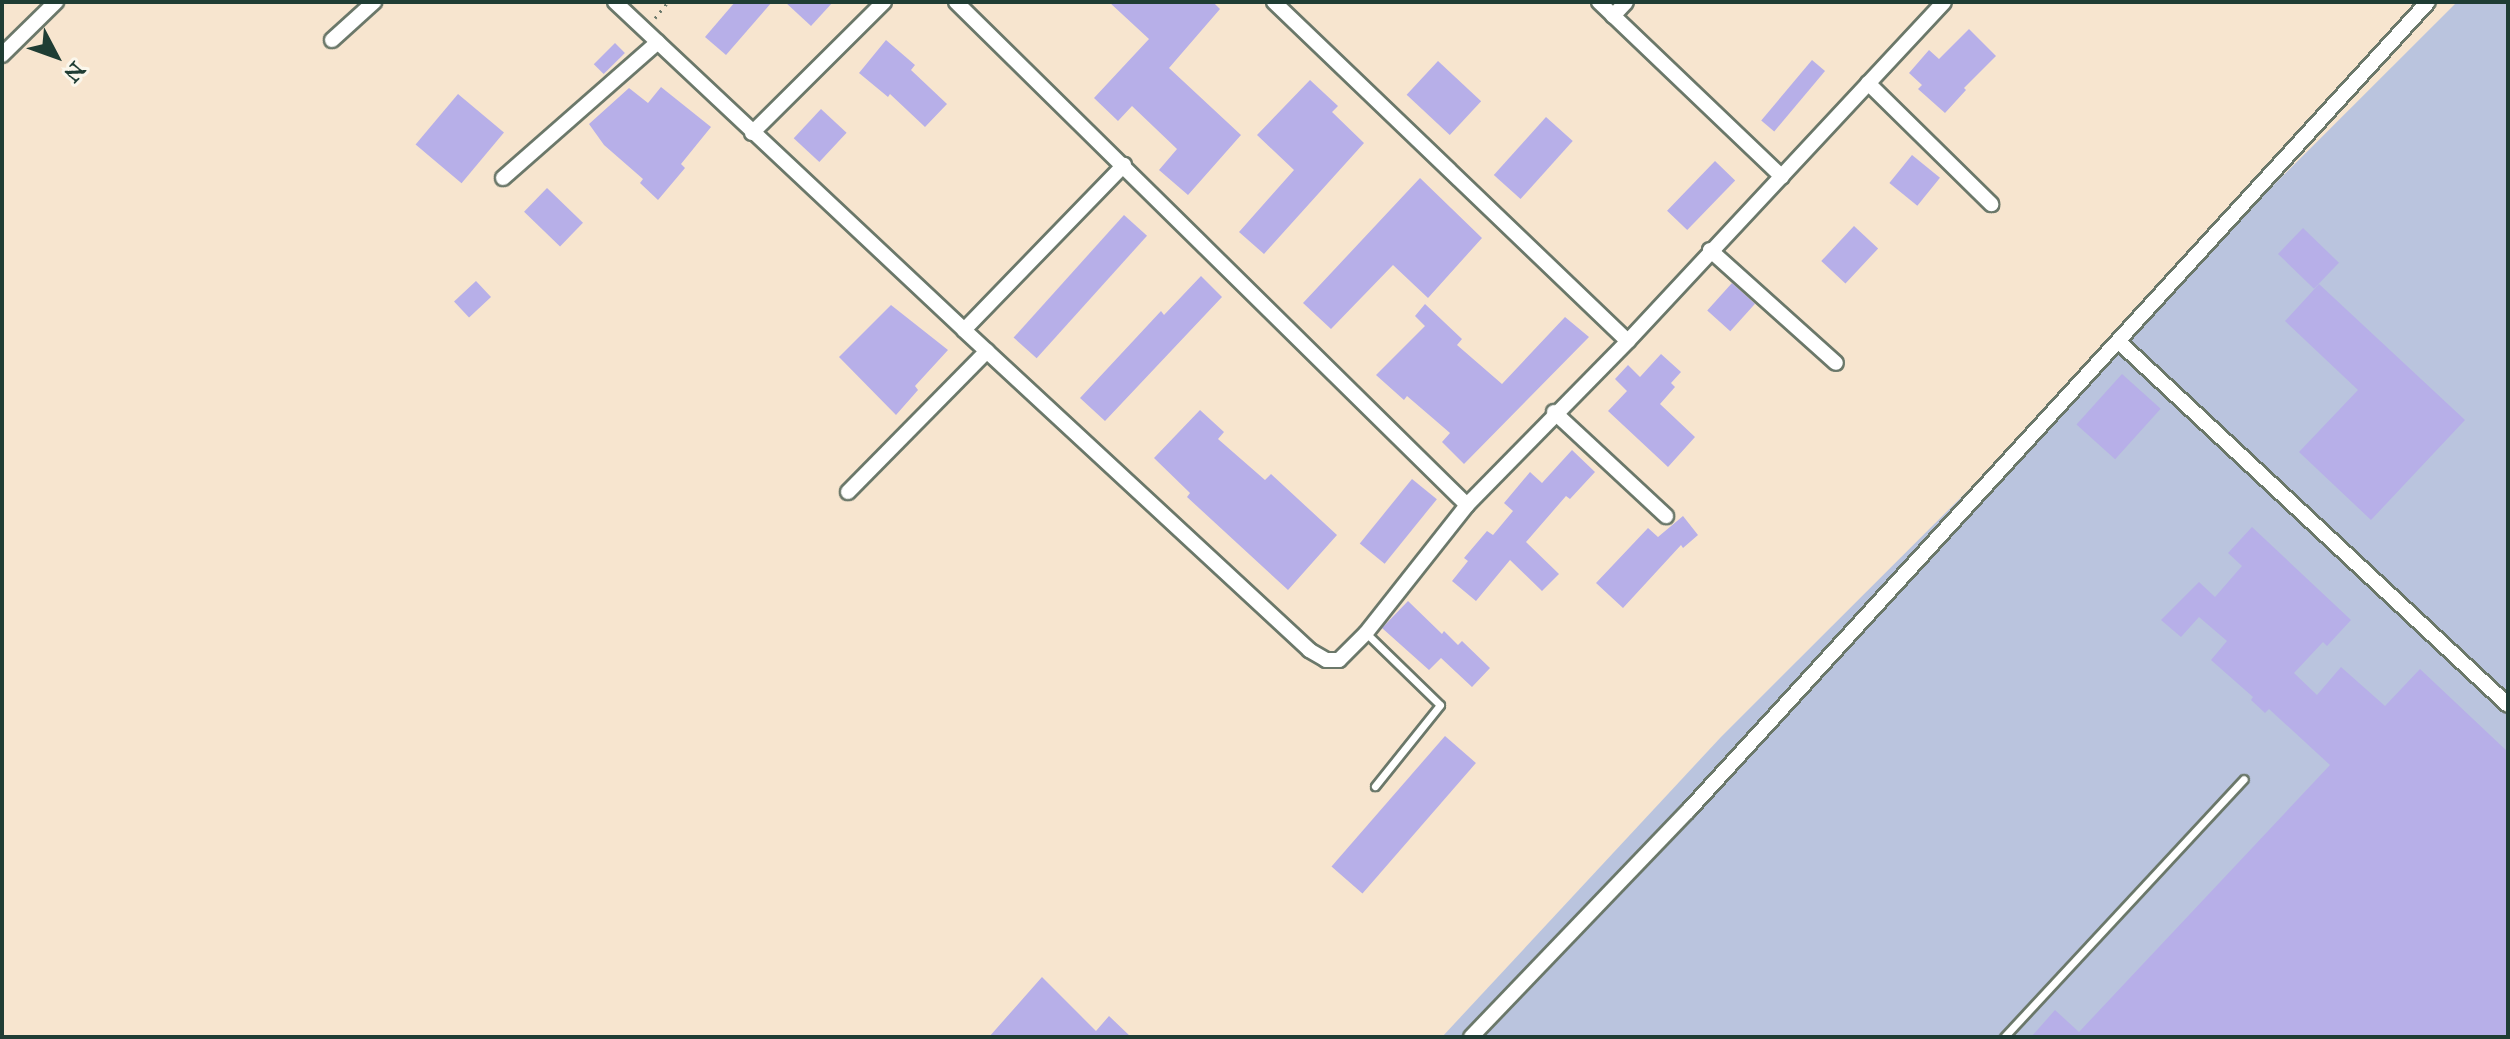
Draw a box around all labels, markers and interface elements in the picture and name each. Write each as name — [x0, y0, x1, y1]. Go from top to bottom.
north arrow — [16, 16, 96, 96]
text: N — [58, 56, 91, 88]

